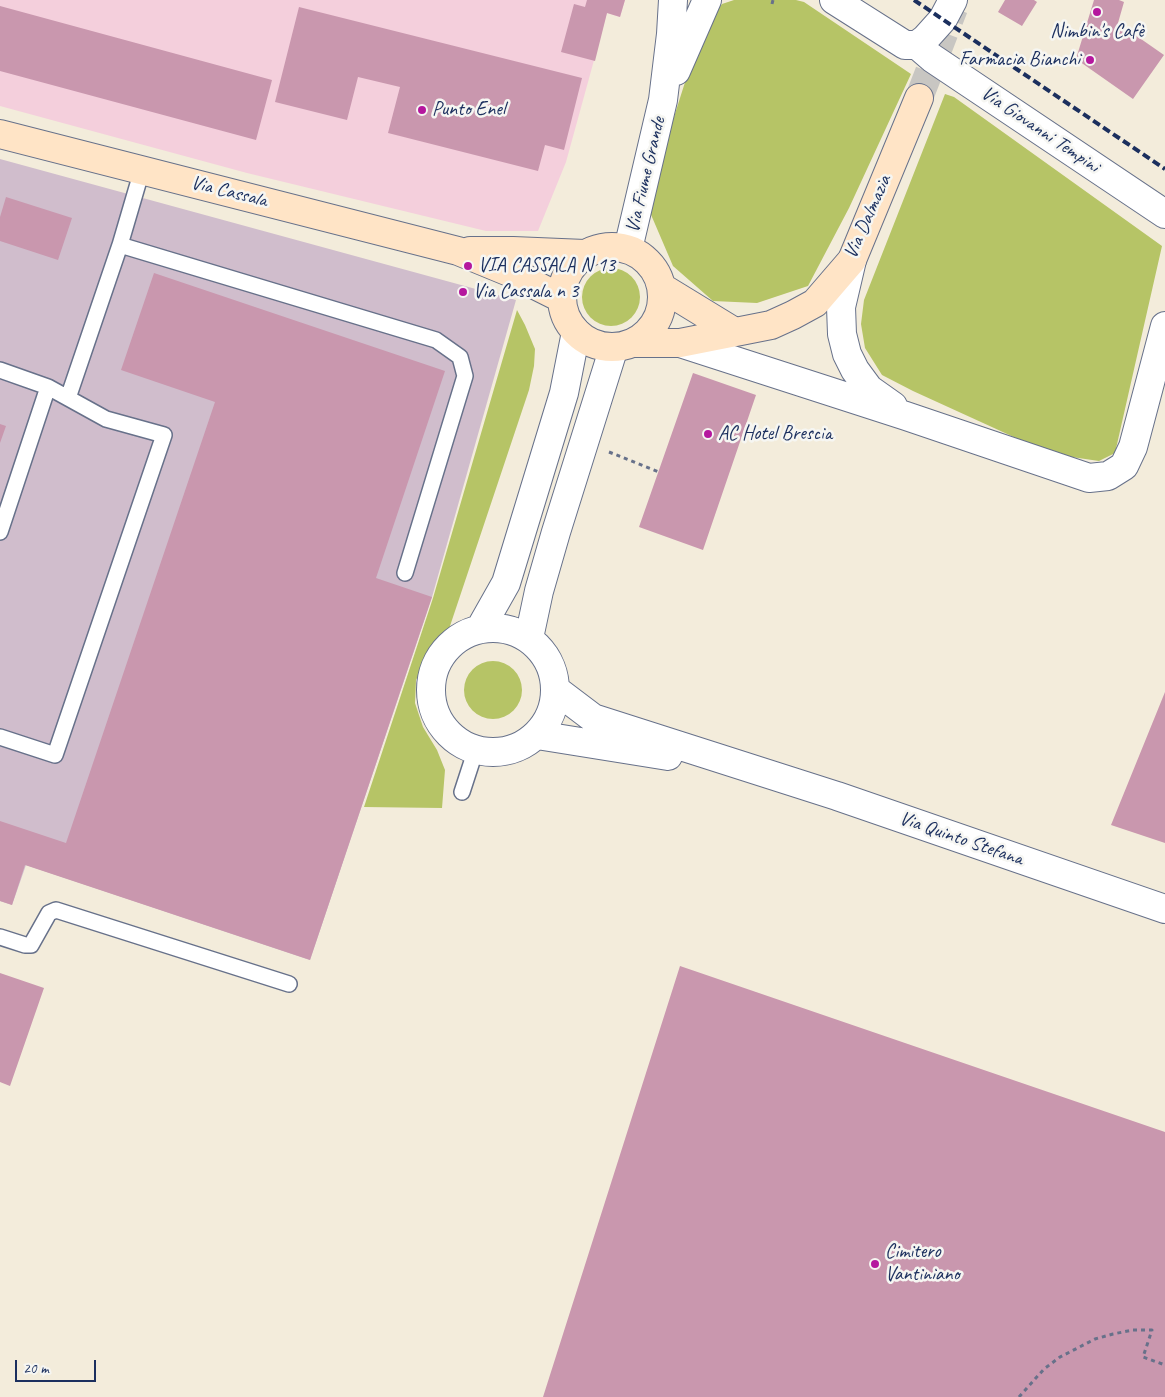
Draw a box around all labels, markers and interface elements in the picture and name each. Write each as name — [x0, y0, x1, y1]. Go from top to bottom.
marker: Nimbin's Cafè — [1091, 6, 1103, 18]
place label: Nimbin's Cafè — [1050, 20, 1144, 44]
place label: Farmacia Bianchi — [959, 48, 1080, 72]
marker: Farmacia Bianchi — [1084, 54, 1096, 66]
street label: Via Giovanni Tempini — [976, 82, 1104, 178]
place label: Punto Enel — [432, 98, 505, 122]
marker: Punto Enel — [416, 104, 428, 116]
street label: Via Fiume Grande — [621, 115, 671, 235]
street label: Via Cassala — [188, 171, 270, 213]
street label: Via Dalmazia — [839, 171, 897, 263]
place label: VIA CASSALA N 13 — [478, 254, 615, 278]
marker: VIA CASSALA N 13 — [462, 260, 474, 272]
place label: Via Cassala n 3 — [473, 280, 578, 304]
marker: Via Cassala n 3 — [457, 286, 469, 298]
place label: AC Hotel Brescia — [718, 422, 832, 446]
marker: AC Hotel Brescia — [702, 428, 714, 440]
street label: Via Quinto Stefana — [896, 807, 1026, 871]
place label: Cimitero Vantiniano — [885, 1240, 959, 1287]
marker: Cimitero Vantiniano — [869, 1258, 881, 1270]
scale bar — [18, 1350, 99, 1382]
text: 20 m — [23, 1359, 49, 1378]

